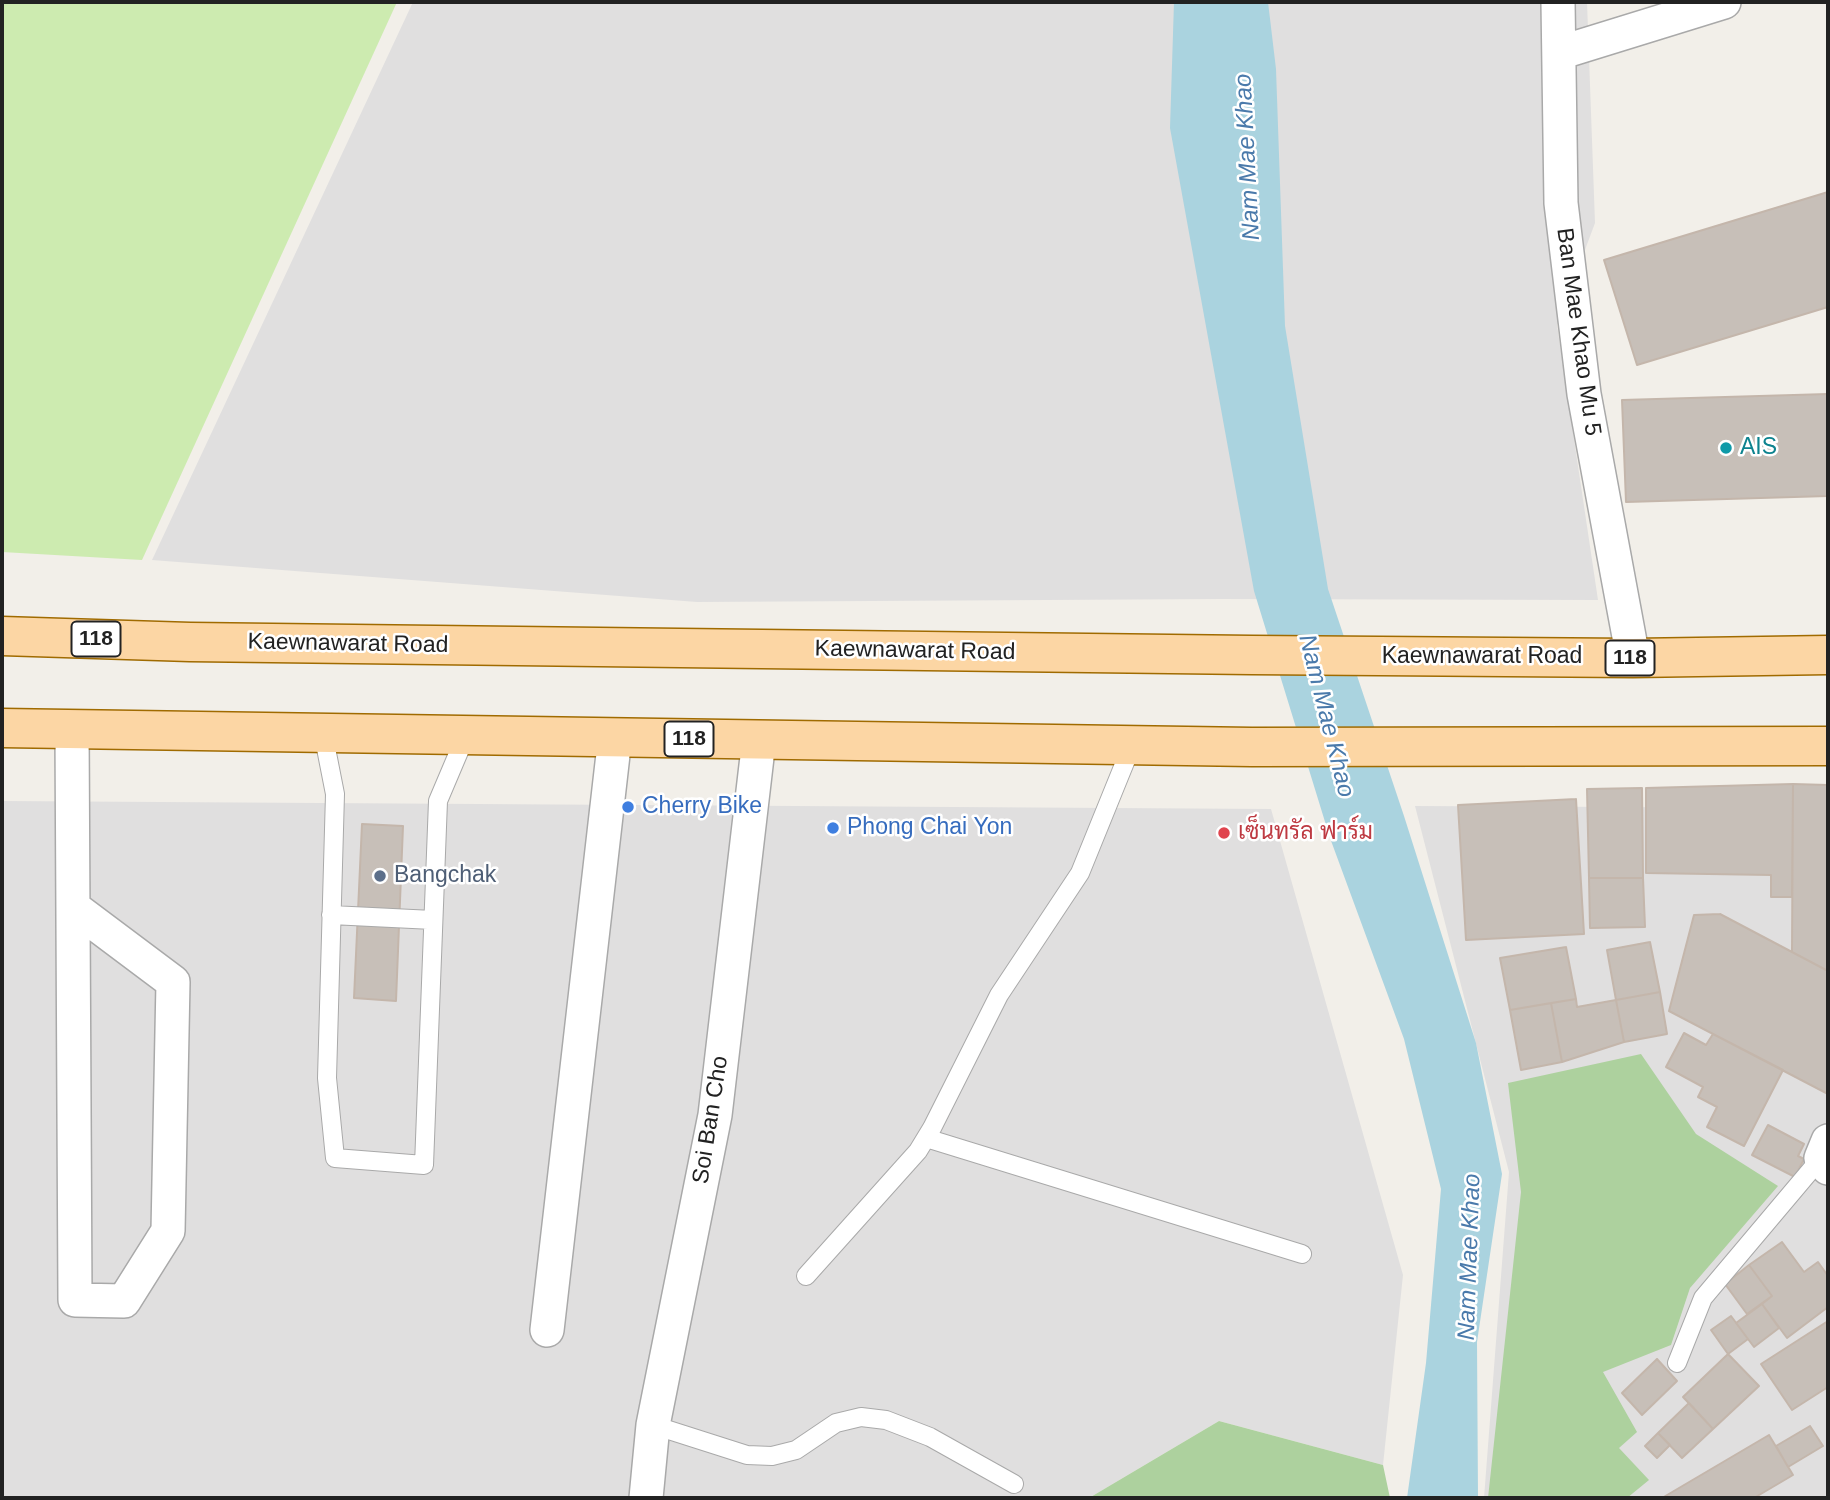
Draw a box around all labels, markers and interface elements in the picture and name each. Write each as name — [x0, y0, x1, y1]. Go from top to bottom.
water label: Nam Mae Khao — [1229, 73, 1267, 241]
street label: Ban Mae Khao Mu 5 — [1550, 226, 1606, 438]
place label: AIS — [1740, 434, 1777, 462]
marker: AIS — [1718, 440, 1734, 456]
road number: 118 — [72, 622, 120, 656]
street label: Kaewnawarat Road — [247, 628, 449, 660]
water label: Nam Mae Khao — [1292, 632, 1360, 800]
street label: Kaewnawarat Road — [814, 635, 1016, 667]
road number: 118 — [1606, 640, 1654, 676]
street label: Kaewnawarat Road — [1382, 643, 1582, 671]
road number: 118 — [664, 722, 714, 756]
place label: Cherry Bike — [642, 793, 762, 821]
marker: Cherry Bike — [620, 799, 636, 815]
place label: Phong Chai Yon — [847, 814, 1012, 842]
place label: เซ็นทรัล ฟาร์ม — [1238, 819, 1373, 847]
marker: Phong Chai Yon — [825, 820, 841, 836]
marker: เซ็นทรัล ฟาร์ม — [1216, 825, 1232, 841]
place label: Bangchak — [394, 862, 496, 890]
marker: Bangchak — [372, 868, 388, 884]
street label: Soi Ban Cho — [687, 1054, 735, 1186]
water label: Nam Mae Khao — [1453, 1173, 1487, 1341]

